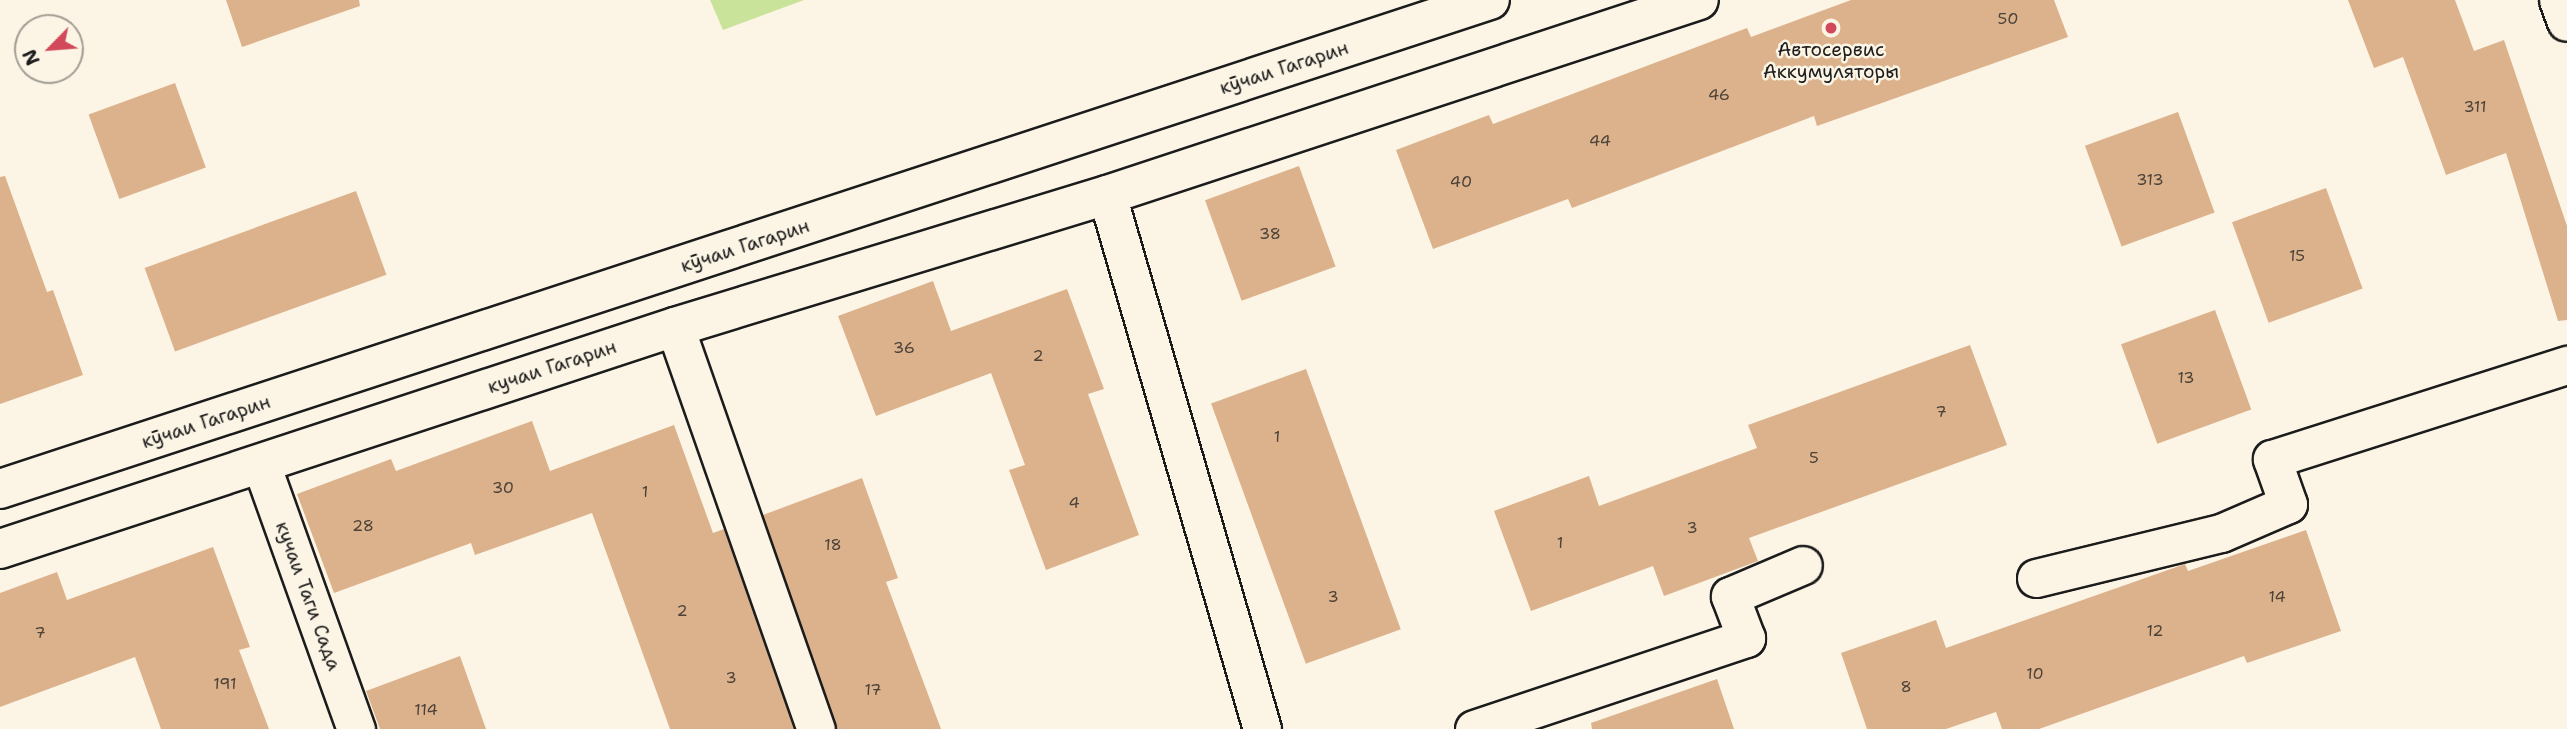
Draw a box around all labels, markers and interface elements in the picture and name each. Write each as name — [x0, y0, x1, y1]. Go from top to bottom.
house number: 50 — [1998, 9, 2018, 29]
north arrow — [14, 14, 84, 84]
marker: Автосервис Аккумуляторы — [1823, 20, 1839, 36]
street label: кӯчаи Гагарин — [1217, 36, 1351, 100]
place label: Автосервис Аккумуляторы — [1763, 39, 1899, 83]
text: N — [17, 45, 46, 69]
house number: 46 — [1708, 85, 1730, 105]
house number: 311 — [2463, 97, 2487, 117]
house number: 44 — [1589, 131, 1611, 151]
house number: 313 — [2136, 170, 2164, 190]
house number: 40 — [1450, 172, 1472, 192]
street label: кӯчаи Гагарин — [678, 214, 812, 278]
house number: 38 — [1259, 224, 1281, 244]
house number: 15 — [2289, 246, 2305, 266]
street label: кучаи Гагарин — [485, 335, 619, 399]
house number: 36 — [893, 338, 915, 358]
house number: 2 — [1032, 346, 1044, 366]
house number: 13 — [2177, 368, 2195, 388]
street label: кӯчаи Гагарин — [139, 390, 273, 454]
house number: 7 — [1935, 402, 1947, 422]
house number: 1 — [1274, 427, 1280, 447]
house number: 5 — [1809, 448, 1819, 468]
house number: 30 — [492, 478, 514, 498]
house number: 1 — [642, 482, 648, 502]
house number: 4 — [1068, 493, 1080, 513]
house number: 28 — [352, 516, 374, 536]
street label: кучаи Таги Сада — [270, 518, 346, 674]
house number: 3 — [1686, 518, 1698, 538]
house number: 1 — [1557, 533, 1563, 553]
house number: 18 — [824, 535, 842, 555]
house number: 3 — [1327, 587, 1339, 607]
house number: 14 — [2268, 587, 2286, 607]
house number: 2 — [676, 601, 688, 621]
house number: 12 — [2146, 621, 2164, 641]
house number: 7 — [34, 623, 46, 643]
house number: 10 — [2026, 664, 2044, 684]
house number: 3 — [725, 668, 737, 688]
house number: 191 — [213, 674, 237, 694]
house number: 8 — [1900, 677, 1912, 697]
house number: 17 — [864, 680, 882, 700]
house number: 114 — [414, 700, 438, 720]

